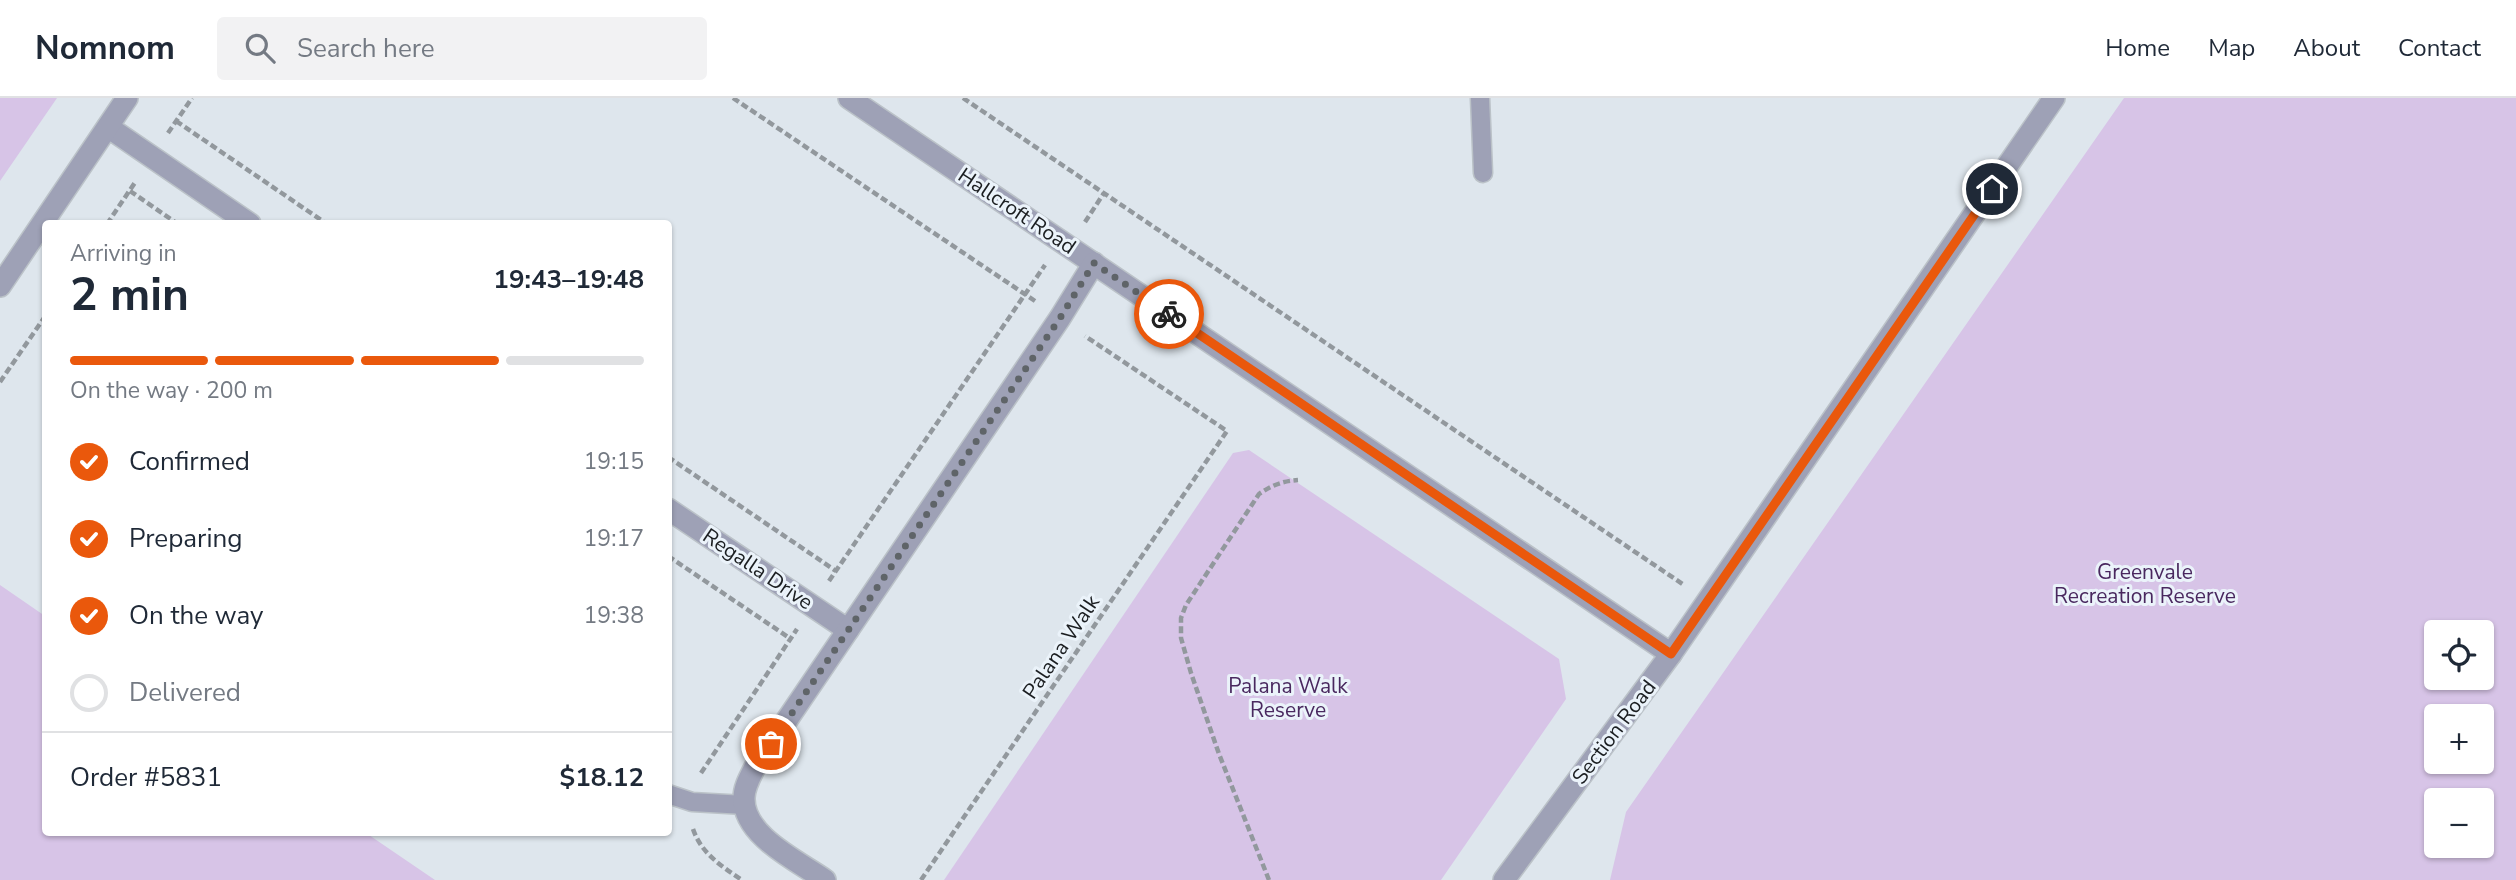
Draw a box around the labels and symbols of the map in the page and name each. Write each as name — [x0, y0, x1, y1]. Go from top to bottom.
pin — [1962, 159, 2022, 219]
street label: Hallcroft Road — [953, 161, 1081, 261]
courier — [1134, 279, 1204, 349]
street label: Regalla Drive — [697, 522, 819, 616]
park label: Greenvale Recreation Reserve — [2054, 558, 2236, 610]
street label: Palana Walk — [1016, 589, 1106, 704]
park label: Palana Walk Reserve — [1228, 672, 1348, 724]
street label: Section Road — [1566, 674, 1662, 790]
pin — [741, 714, 801, 774]

